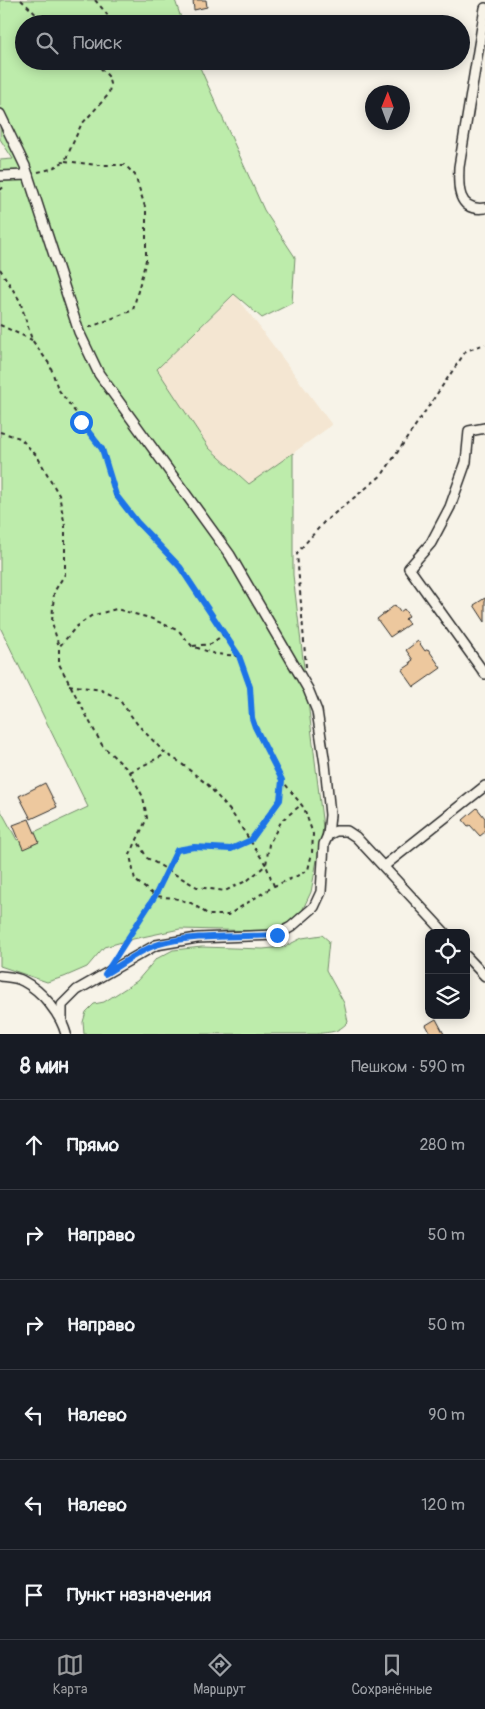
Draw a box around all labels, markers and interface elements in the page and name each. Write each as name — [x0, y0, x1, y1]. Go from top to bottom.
search box — [15, 15, 470, 70]
icon: search — [33, 29, 61, 57]
text: Поиск — [73, 31, 123, 55]
north arrow — [365, 85, 410, 130]
route start — [70, 411, 93, 434]
route end — [266, 924, 289, 947]
map controls — [425, 929, 470, 1019]
button: locate — [425, 929, 470, 974]
button: layers — [425, 974, 470, 1019]
text: 8 мин — [20, 1053, 69, 1080]
text: Пешком · 590 m — [351, 1057, 465, 1077]
icon: ahead — [20, 1131, 48, 1159]
text: Прямо — [67, 1133, 119, 1157]
text: 280 m — [419, 1135, 465, 1155]
icon: right — [20, 1221, 48, 1249]
text: Направо — [67, 1223, 135, 1247]
text: 50 m — [428, 1225, 465, 1245]
icon: right — [20, 1311, 48, 1339]
text: Направо — [67, 1313, 135, 1337]
text: 50 m — [428, 1315, 465, 1335]
icon: left — [20, 1401, 48, 1429]
text: Налево — [67, 1403, 127, 1427]
text: 90 m — [428, 1405, 465, 1425]
icon: left — [20, 1491, 48, 1519]
text: Налево — [67, 1493, 127, 1517]
text: 120 m — [421, 1495, 465, 1515]
icon: arrive — [20, 1581, 48, 1609]
text: Пункт назначения — [67, 1583, 211, 1607]
tab: Карта — [53, 1651, 88, 1698]
tab: Маршрут — [193, 1651, 246, 1698]
tab: Сохранённые — [351, 1651, 432, 1698]

